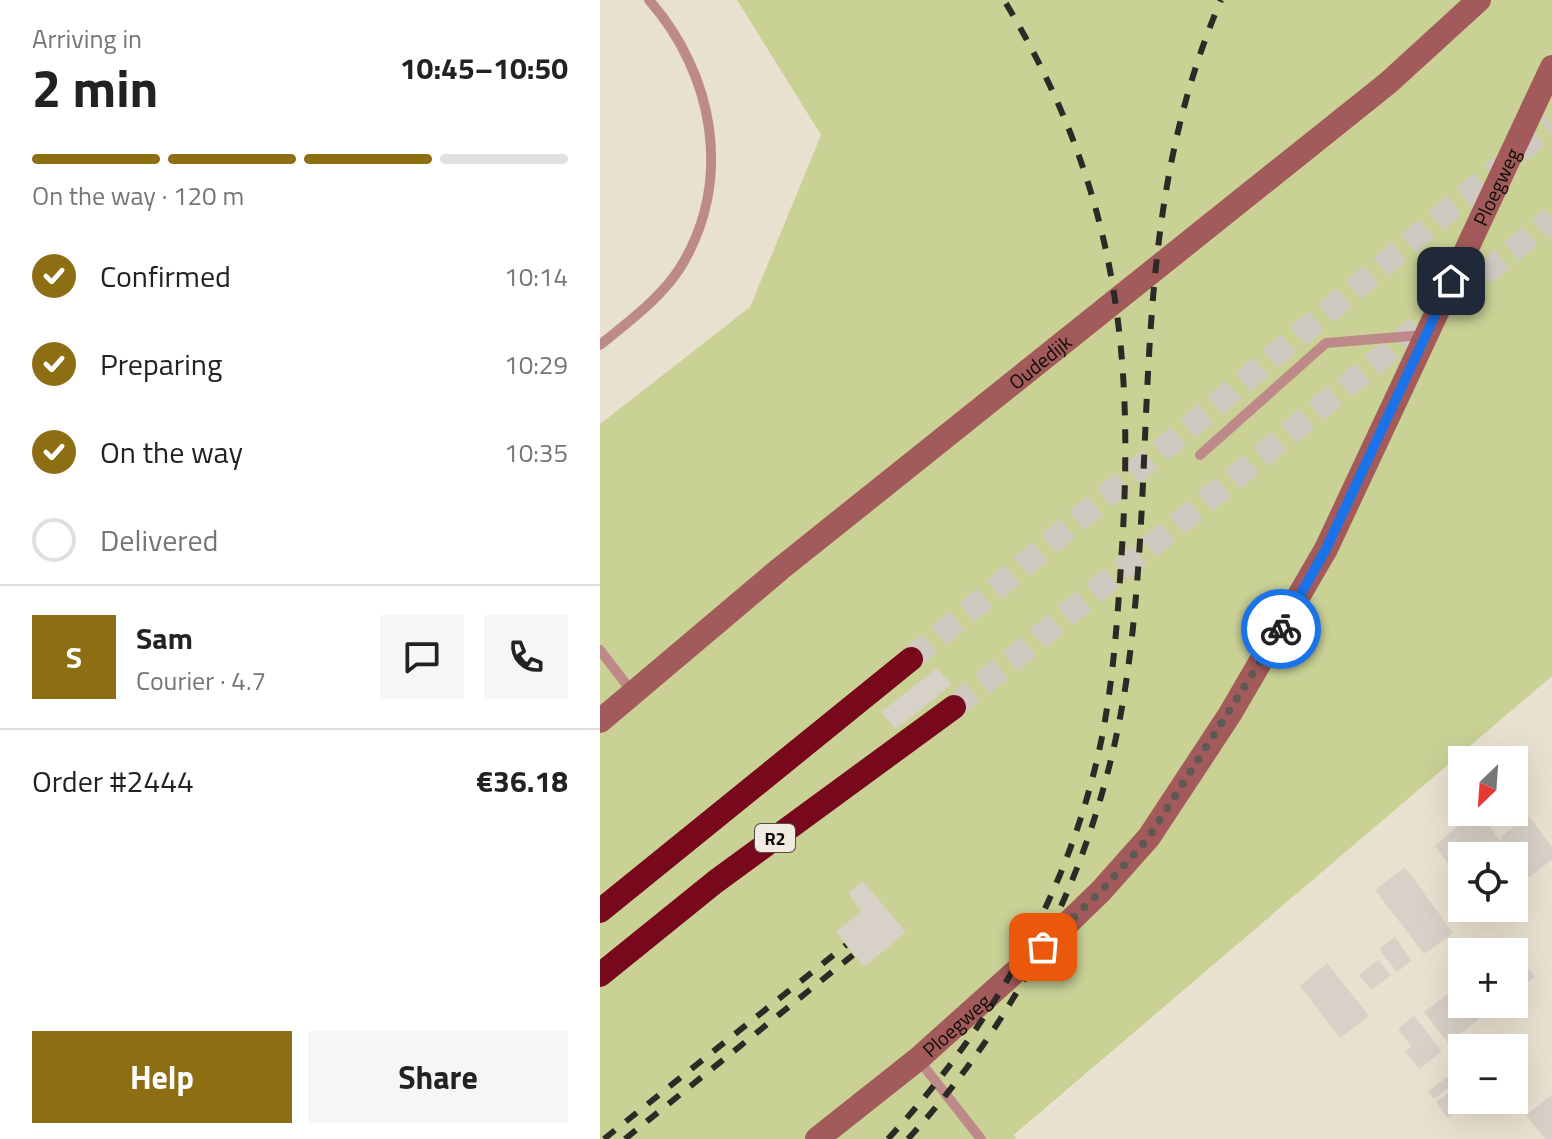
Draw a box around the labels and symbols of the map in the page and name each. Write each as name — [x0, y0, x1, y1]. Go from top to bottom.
street label: Ploegweg — [1464, 142, 1528, 231]
pin — [1417, 247, 1485, 315]
street label: Oudedijk — [1001, 326, 1078, 397]
courier — [1241, 589, 1321, 669]
north arrow — [1448, 746, 1528, 826]
road number: R2 — [755, 824, 795, 852]
pin — [1009, 913, 1077, 981]
street label: Ploegweg — [915, 986, 997, 1064]

